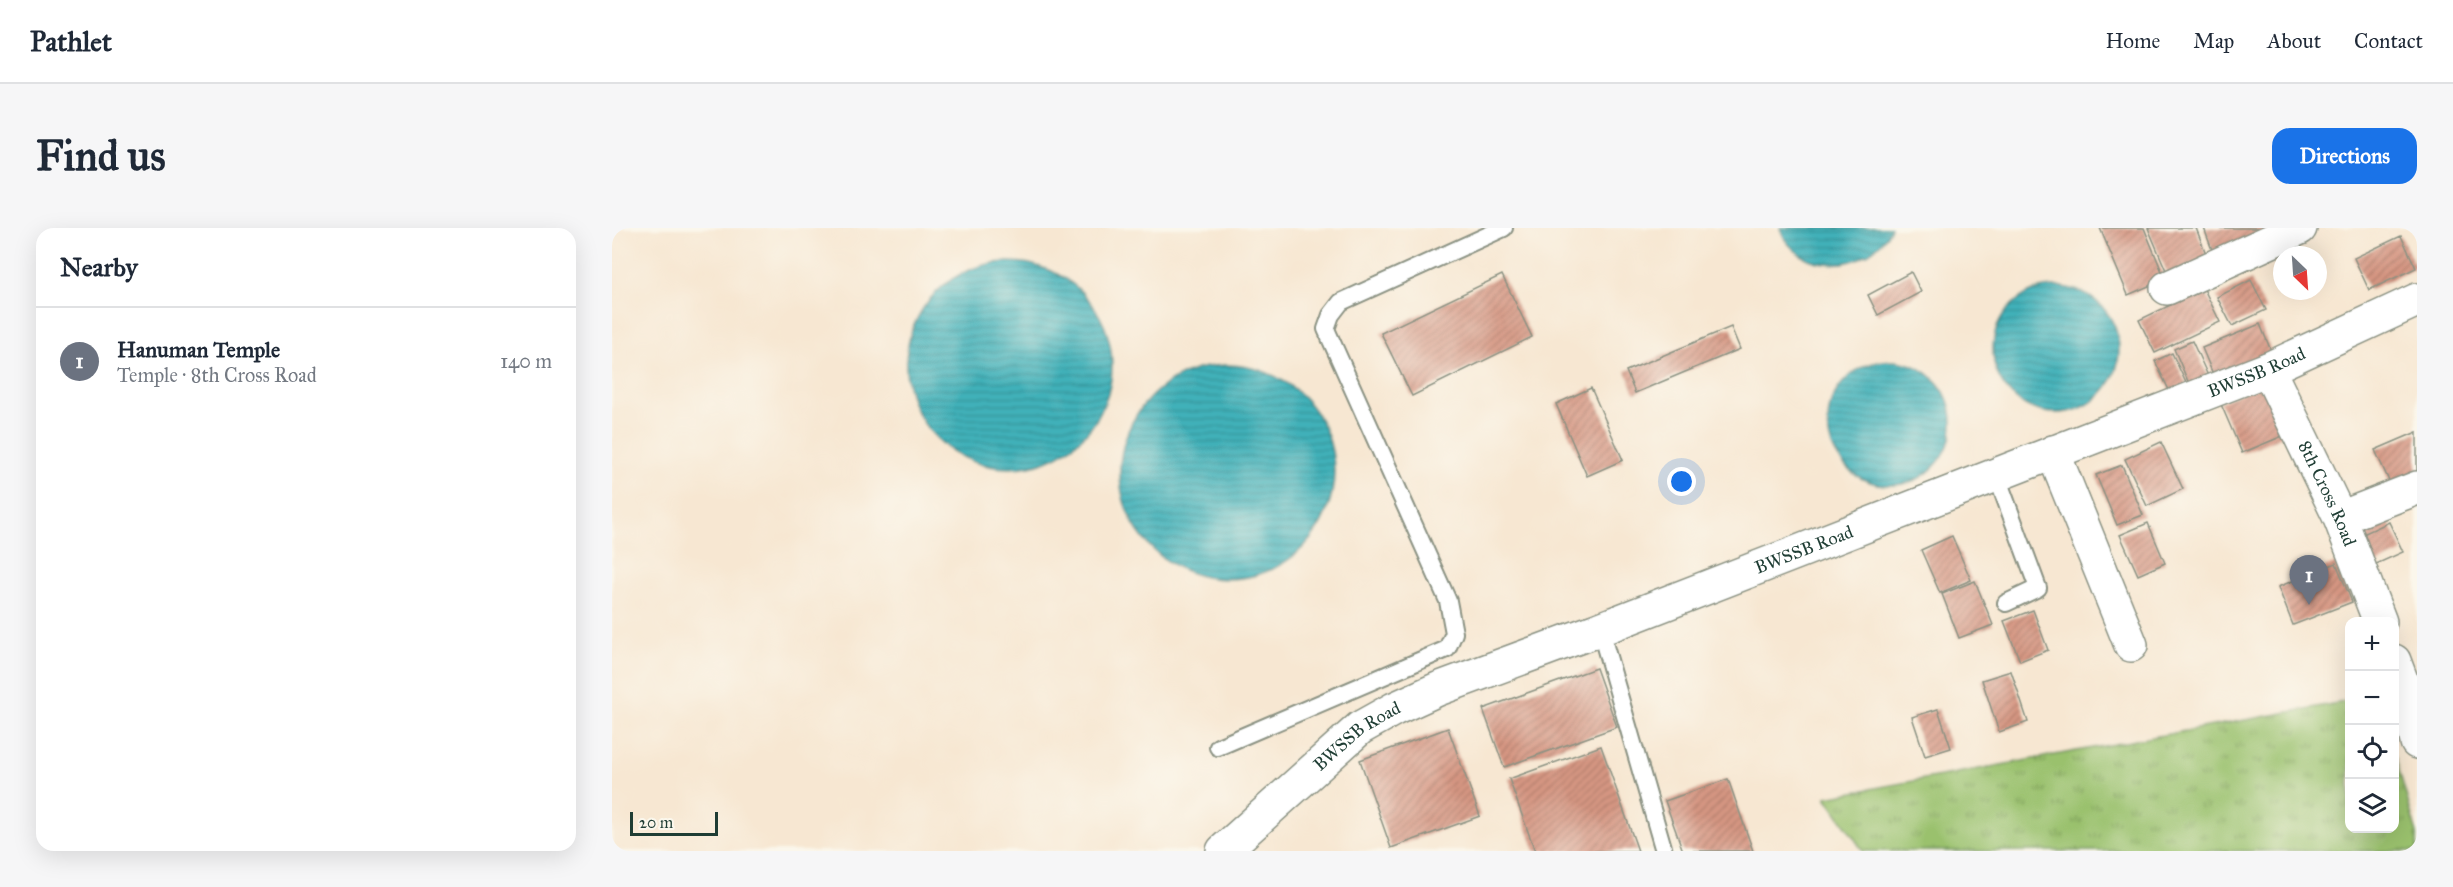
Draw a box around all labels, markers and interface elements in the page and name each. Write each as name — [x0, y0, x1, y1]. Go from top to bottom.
text: Pathlet — [30, 24, 112, 59]
text: Home — [2105, 28, 2160, 54]
text: Map — [2193, 28, 2234, 54]
text: About — [2267, 28, 2321, 54]
text: Contact — [2354, 28, 2423, 54]
button: Directions — [2272, 128, 2417, 184]
text: Find us — [36, 130, 166, 182]
north arrow — [2273, 246, 2327, 300]
text: Nearby — [60, 251, 138, 283]
text: Hanuman Temple — [117, 336, 280, 363]
street label: BWSSB Road — [2205, 342, 2309, 402]
text: 1 — [76, 349, 83, 373]
text: 140 m — [500, 349, 552, 373]
text: Temple · 8th Cross Road — [117, 363, 317, 387]
street label: 8th Cross Road — [2293, 437, 2361, 549]
your location — [1667, 467, 1696, 496]
street label: BWSSB Road — [1752, 521, 1856, 579]
pin: 1 — [2290, 556, 2328, 605]
map controls — [2345, 617, 2399, 833]
button: + — [2345, 617, 2399, 671]
button: − — [2345, 671, 2399, 725]
street label: BWSSB Road — [1309, 697, 1404, 776]
button: locate — [2345, 725, 2399, 779]
button: layers — [2345, 779, 2399, 833]
scale bar — [630, 809, 718, 836]
text: 20 m — [639, 813, 673, 832]

